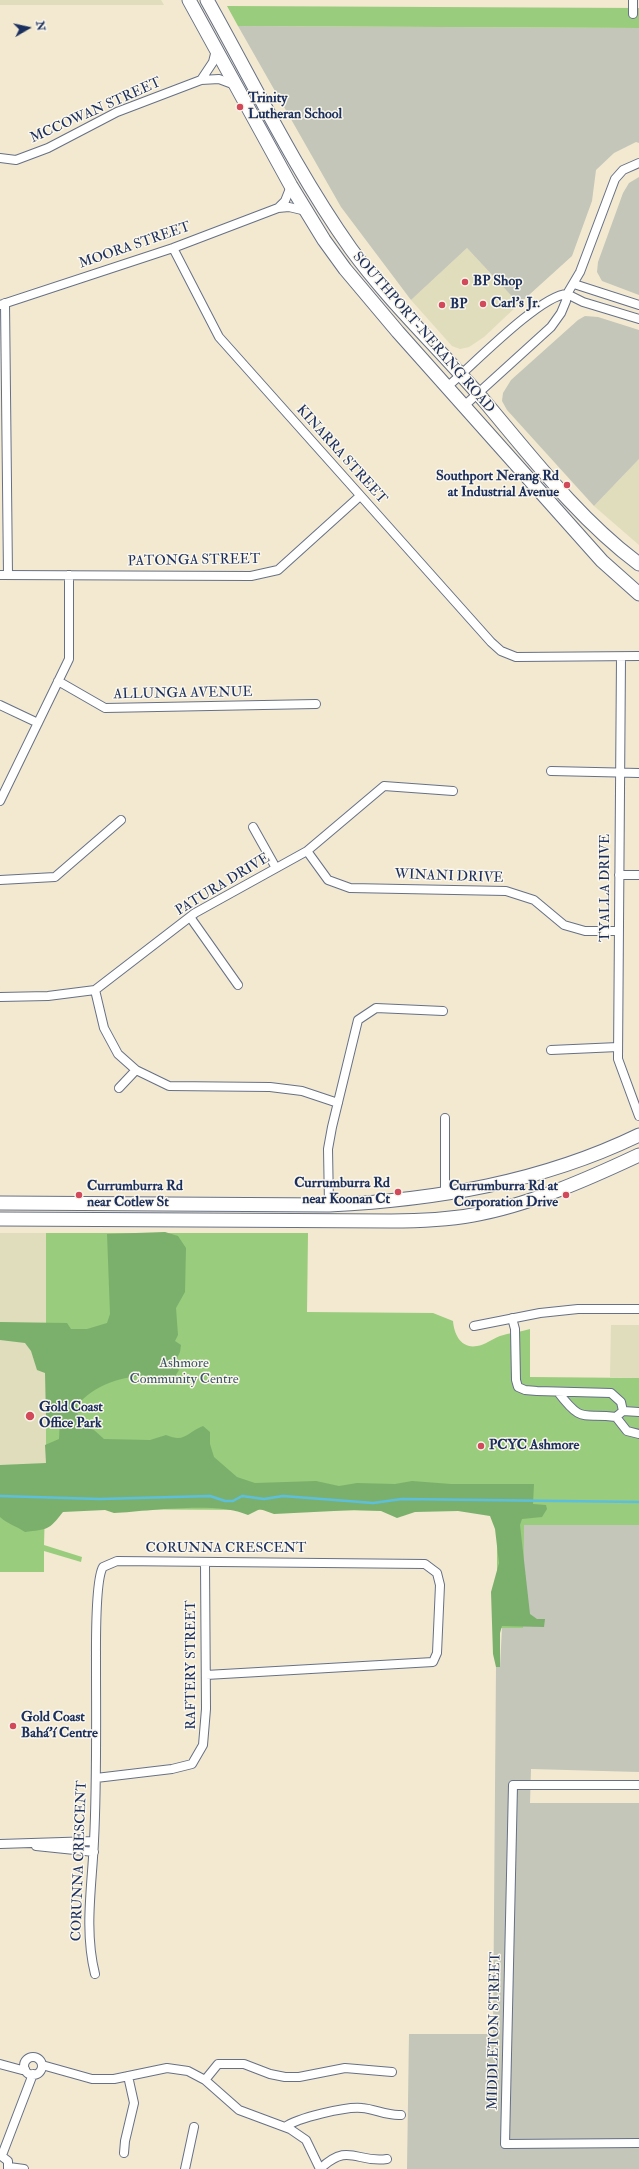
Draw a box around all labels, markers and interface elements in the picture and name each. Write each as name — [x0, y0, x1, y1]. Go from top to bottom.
north arrow — [8, 8, 48, 48]
text: N — [33, 20, 48, 32]
street label: MCCOWAN STREET — [28, 75, 164, 147]
place label: Trinity Lutheran School — [248, 91, 342, 124]
marker: Trinity Lutheran School — [235, 102, 245, 112]
street label: MOORA STREET — [77, 219, 193, 273]
street label: SOUTHPORT-NERANG ROAD — [348, 249, 498, 417]
place label: BP Shop — [473, 274, 522, 290]
marker: BP Shop — [460, 277, 470, 287]
place label: Carl's Jr. — [491, 296, 540, 312]
place label: BP — [450, 297, 467, 313]
marker: Carl's Jr. — [478, 299, 488, 309]
marker: BP — [437, 300, 447, 310]
street label: KINARRA STREET — [292, 402, 390, 508]
place label: Southport Nerang Rd at Industrial Avenue — [436, 469, 559, 502]
marker: Southport Nerang Rd at Industrial Avenue — [562, 480, 572, 490]
street label: PATONGA STREET — [128, 551, 260, 571]
street label: ALLUNGA AVENUE — [113, 684, 253, 704]
street label: TYALLA DRIVE — [598, 834, 614, 942]
street label: PATURA DRIVE — [173, 850, 273, 920]
street label: WINANI DRIVE — [394, 867, 504, 887]
place label: Currumburra Rd near Koonan Ct — [294, 1176, 390, 1208]
place label: Currumburra Rd near Cotlew St — [87, 1179, 183, 1212]
place label: Currumburra Rd at Corporation Drive — [449, 1179, 558, 1212]
marker: Currumburra Rd near Koonan Ct — [393, 1187, 403, 1197]
marker: Currumburra Rd near Cotlew St — [74, 1190, 84, 1200]
marker: Currumburra Rd at Corporation Drive — [561, 1190, 571, 1200]
park label: Ashmore Community Centre — [129, 1356, 239, 1388]
place label: Gold Coast Office Park — [39, 1400, 103, 1432]
marker: Gold Coast Office Park — [24, 1410, 36, 1422]
place label: PCYC Ashmore — [489, 1438, 579, 1454]
marker: PCYC Ashmore — [476, 1441, 486, 1451]
street label: CORUNNA CRESCENT — [145, 1541, 307, 1557]
street label: RAFTERY STREET — [184, 1600, 200, 1730]
place label: Gold Coast Bahá'í Centre — [21, 1710, 98, 1742]
marker: Gold Coast Bahá'í Centre — [8, 1721, 18, 1731]
street label: CORUNNA CRESCENT — [69, 1780, 91, 1942]
street label: MIDDLETON STREET — [485, 1952, 505, 2110]

